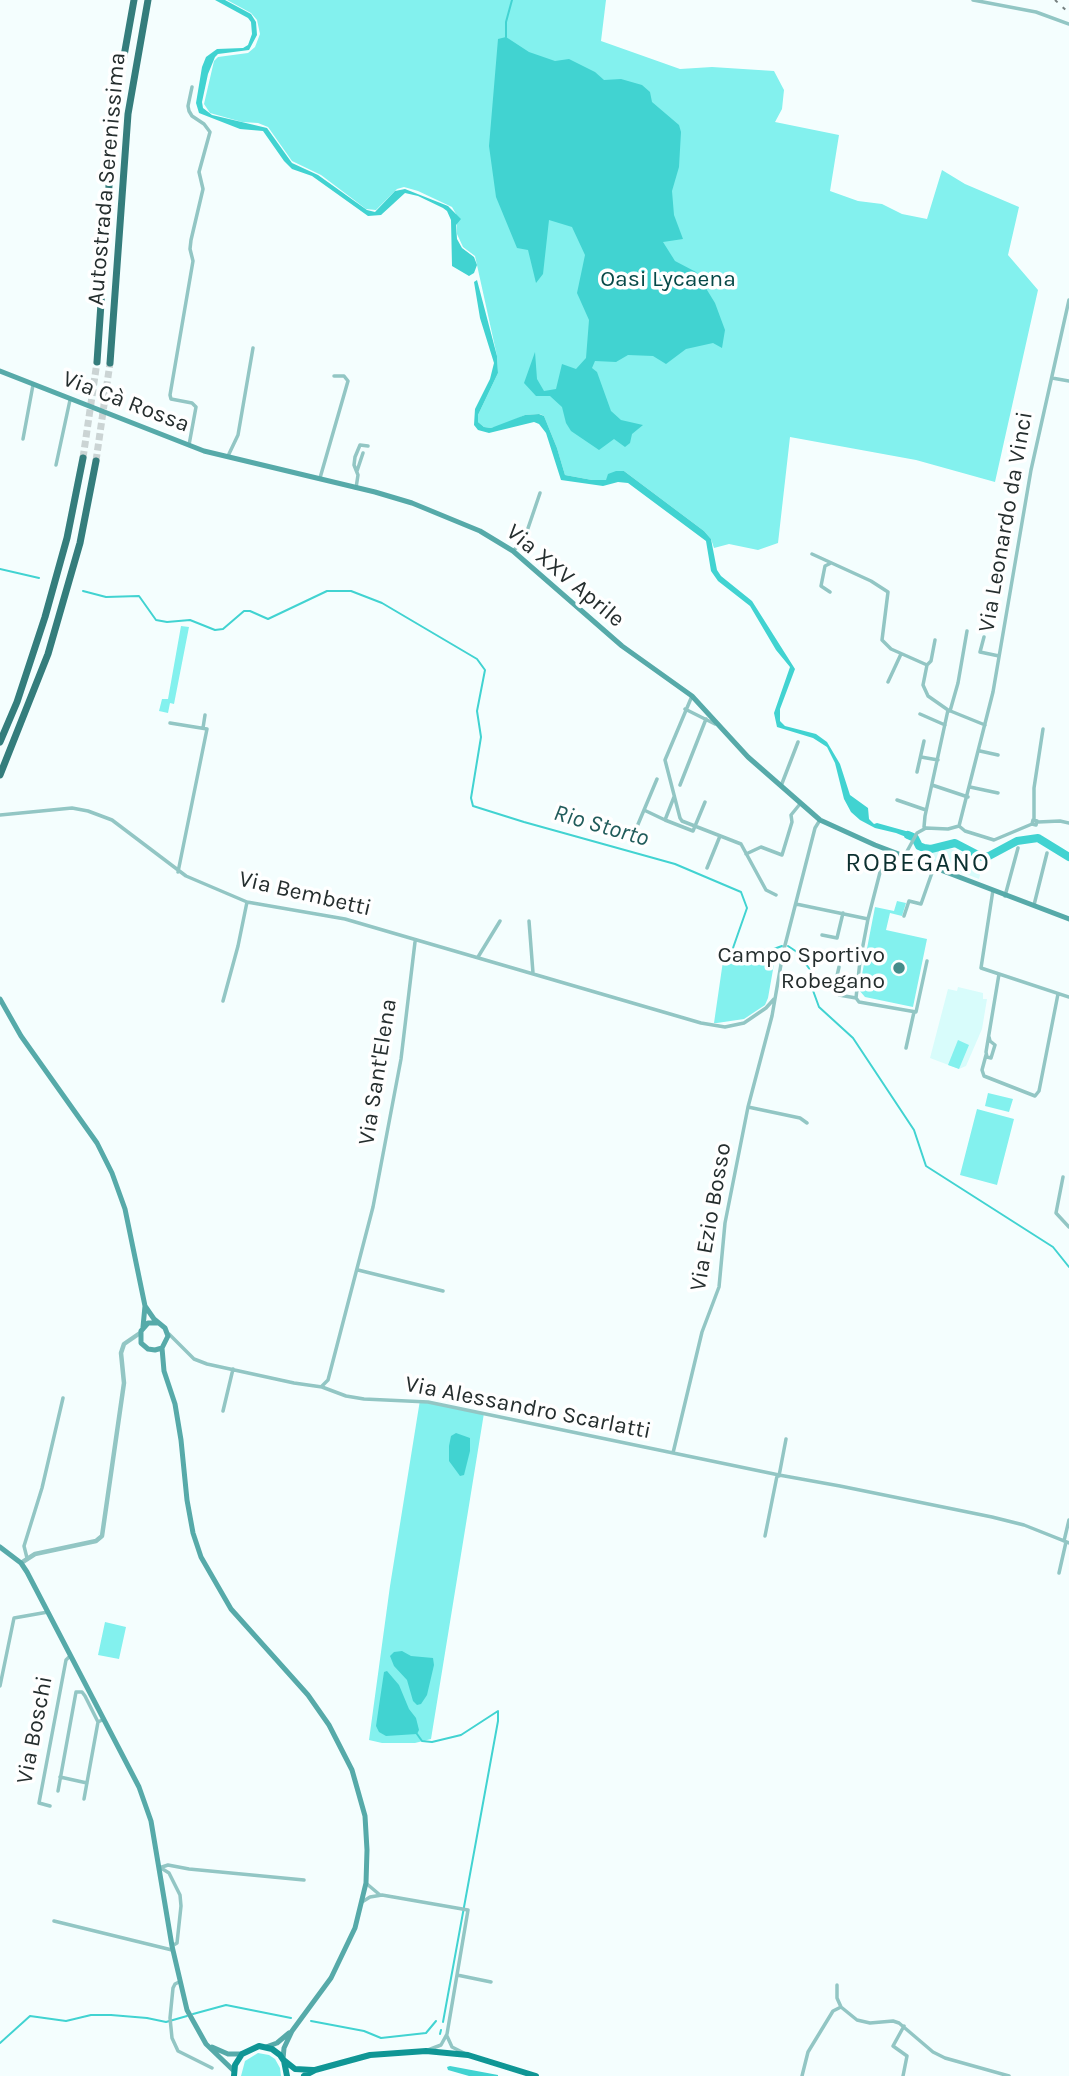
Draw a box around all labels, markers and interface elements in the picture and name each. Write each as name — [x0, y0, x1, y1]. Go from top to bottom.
street label: Autostrada Serenissima — [82, 51, 132, 307]
park label: Oasi Lycaena — [600, 265, 736, 293]
street label: Via Cà Rossa — [59, 365, 193, 439]
street label: Via Leonardo da Vinci — [973, 409, 1039, 635]
street label: Via XXV Aprile — [500, 519, 630, 633]
water label: Rio Storto — [550, 799, 652, 853]
district label: ROBEGANO — [846, 848, 990, 880]
street label: Via Bembetti — [236, 865, 374, 923]
place label: Campo Sportivo Robegano — [717, 941, 885, 995]
marker: Campo Sportivo Robegano — [891, 960, 907, 976]
street label: Via Sant'Elena — [353, 997, 403, 1147]
street label: Via Ezio Bosso — [684, 1141, 738, 1293]
street label: Via Alessandro Scarlatti — [403, 1371, 653, 1445]
street label: Via Boschi — [11, 1674, 59, 1786]

